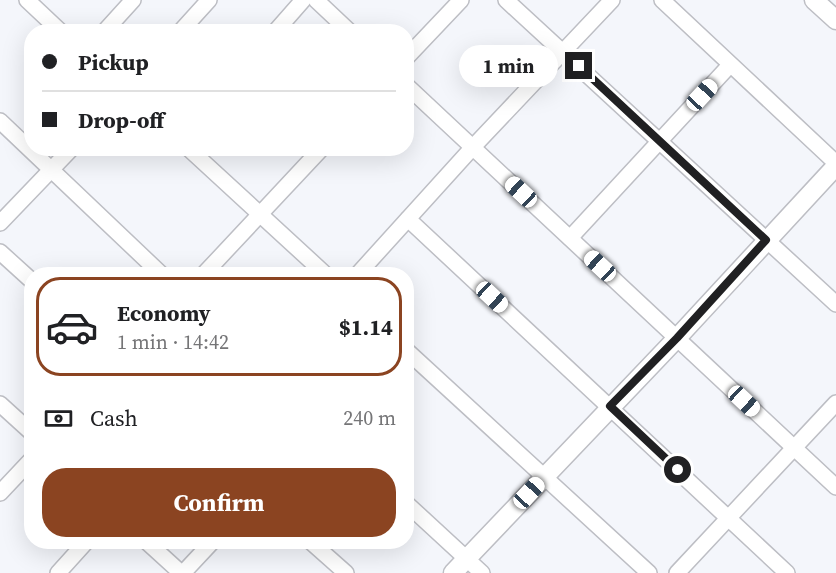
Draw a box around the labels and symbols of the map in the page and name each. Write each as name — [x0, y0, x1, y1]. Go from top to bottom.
callout: 1 min — [459, 45, 558, 87]
route end — [565, 52, 592, 79]
car — [683, 76, 721, 114]
car — [502, 173, 540, 211]
car — [581, 247, 619, 285]
car — [473, 278, 511, 316]
car — [725, 382, 763, 420]
route start — [664, 456, 691, 483]
car — [510, 474, 548, 512]

